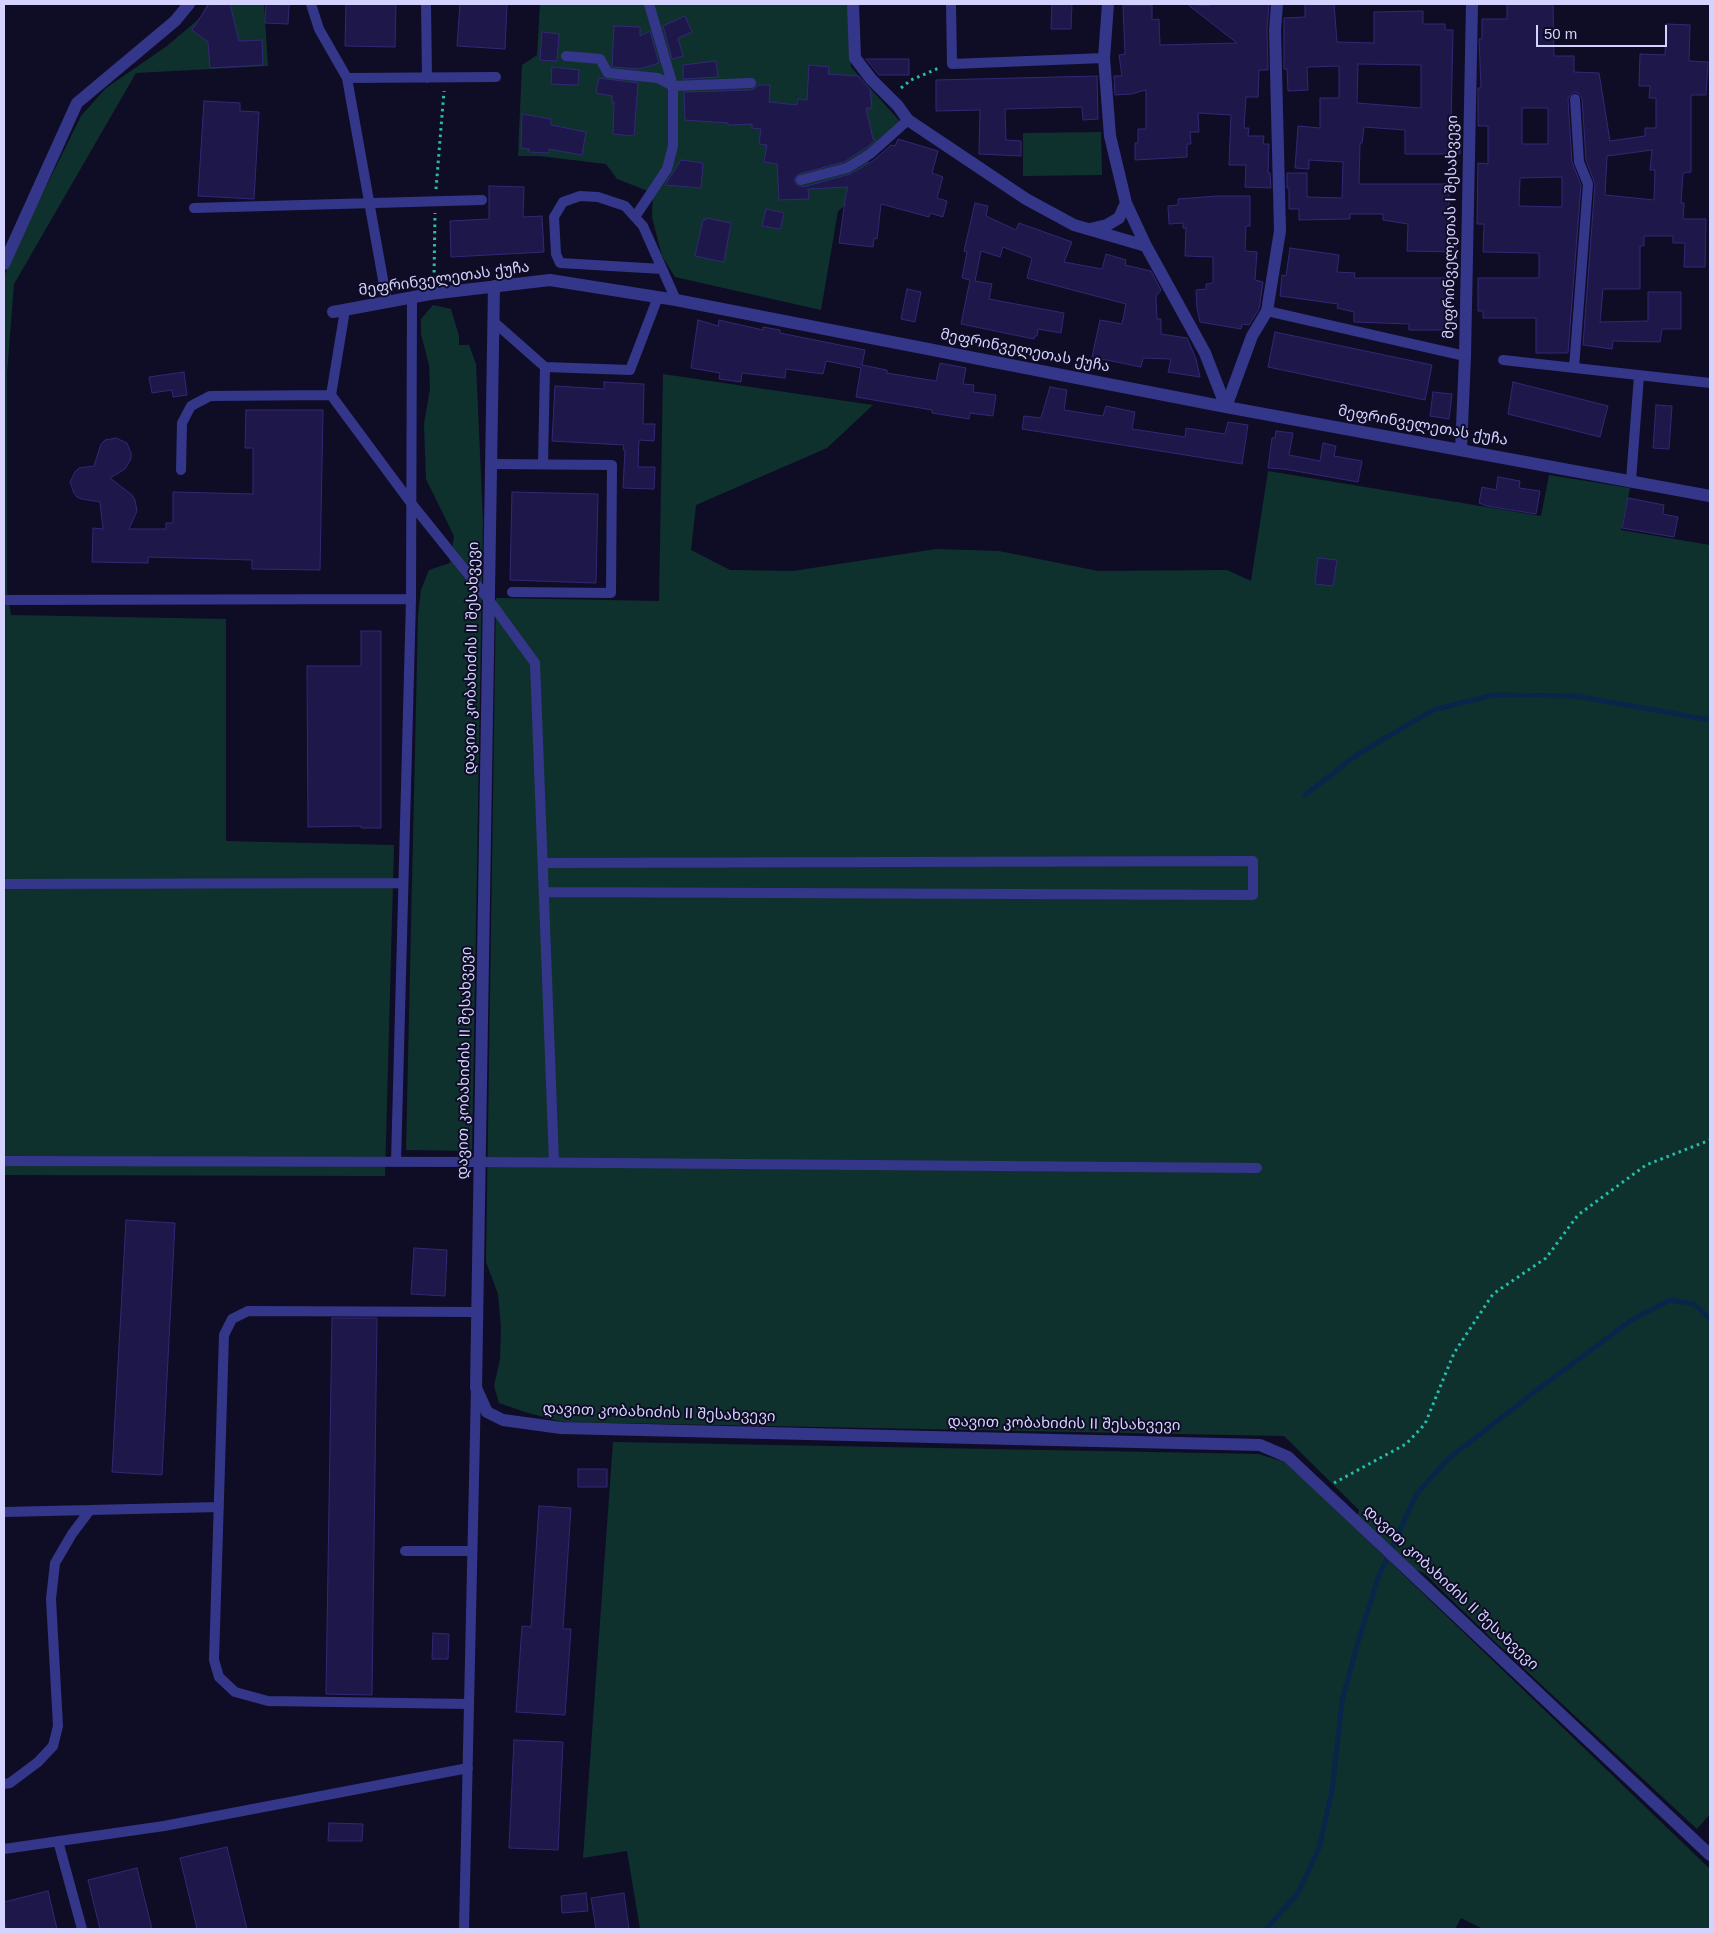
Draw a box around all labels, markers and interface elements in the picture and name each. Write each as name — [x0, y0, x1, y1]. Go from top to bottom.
scale bar — [1539, 15, 1670, 47]
text: 50 m — [1544, 25, 1577, 42]
street label: მეფრინველეთას I შესახვევი — [1440, 115, 1462, 339]
street label: მეფრინველეთას ქუჩა — [357, 258, 531, 300]
street label: მეფრინველეთას ქუჩა — [939, 326, 1111, 376]
street label: მეფრინველეთას ქუჩა — [1337, 402, 1509, 450]
street label: დავით კობახიძის II შესახვევი — [461, 541, 483, 775]
street label: დავით კობახიძის II შესახვევი — [454, 946, 476, 1180]
street label: დავით კობახიძის II შესახვევი — [542, 1400, 776, 1426]
street label: დავით კობახიძის II შესახვევი — [947, 1413, 1181, 1435]
street label: დავით კობახიძის II შესახვევი — [1360, 1502, 1542, 1674]

